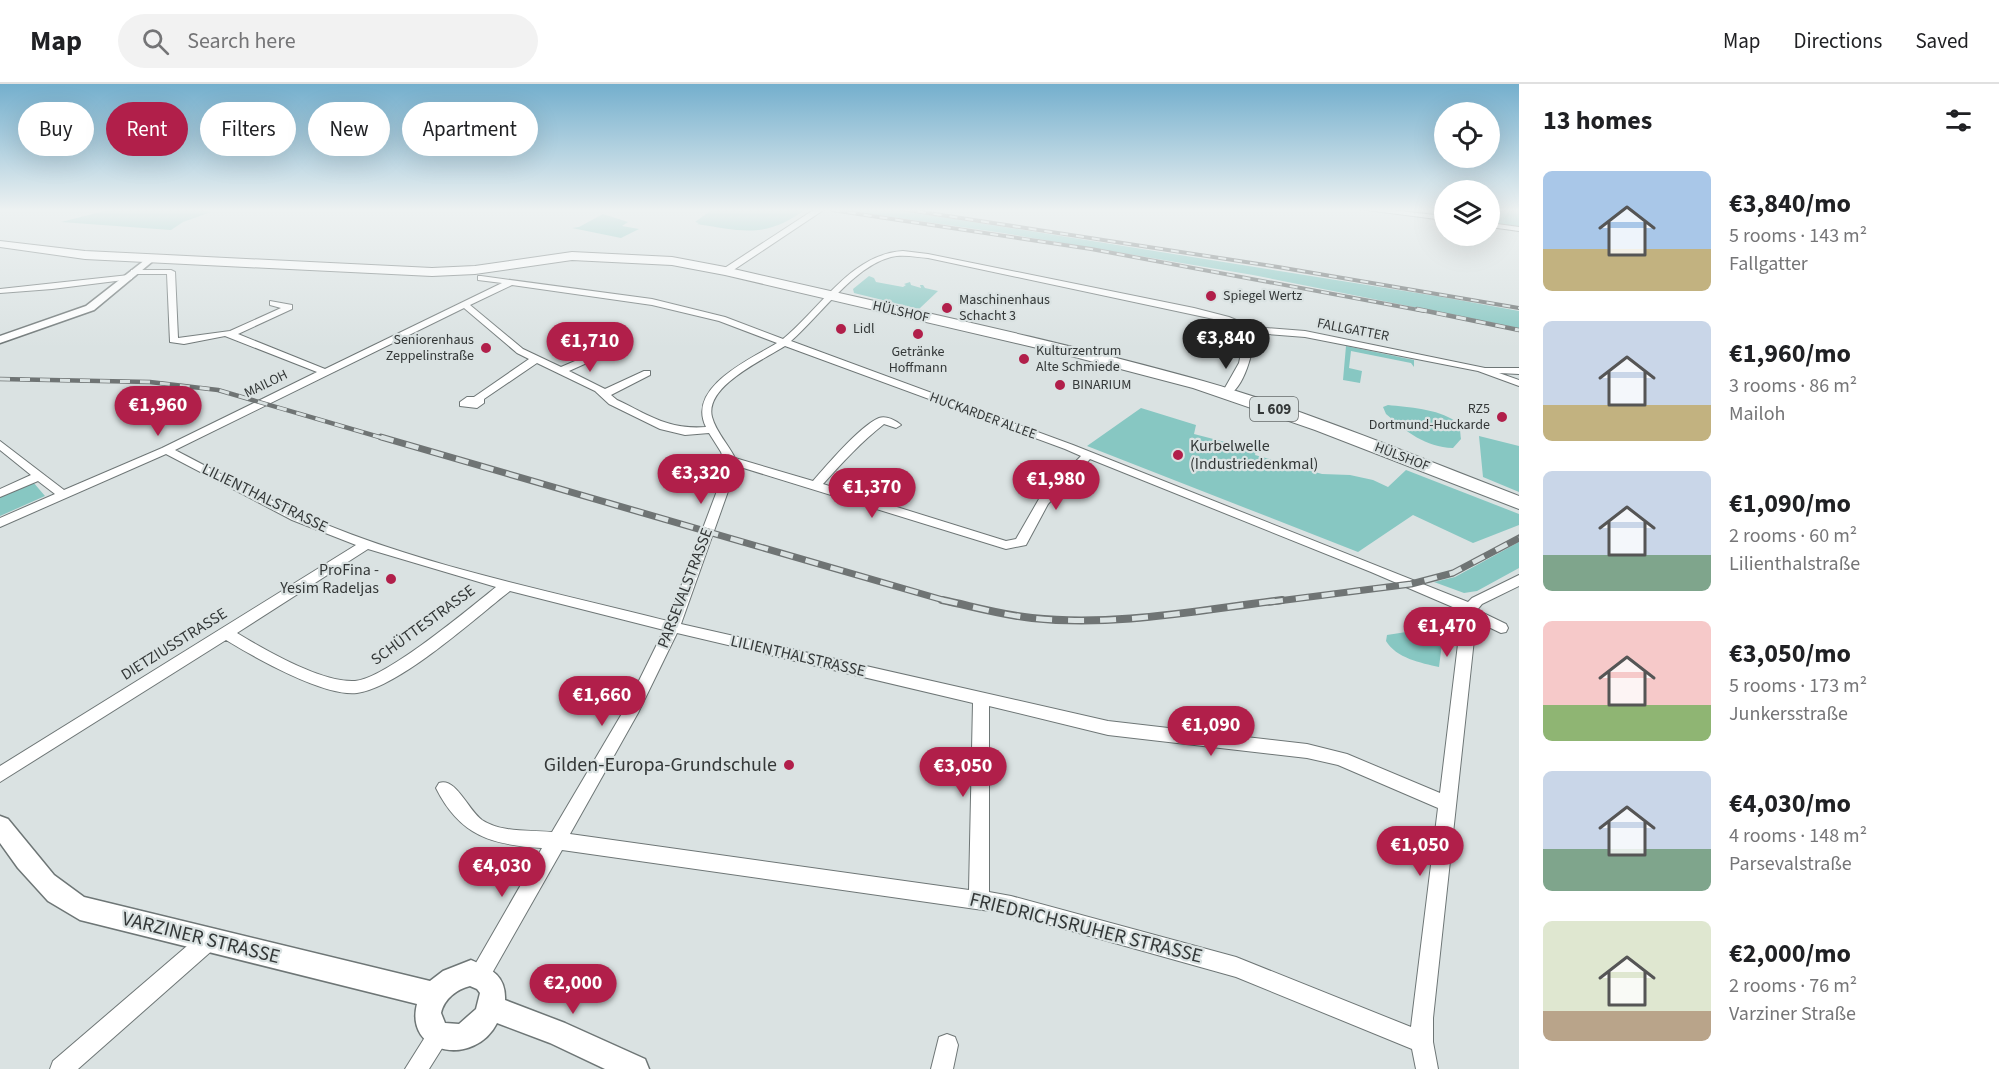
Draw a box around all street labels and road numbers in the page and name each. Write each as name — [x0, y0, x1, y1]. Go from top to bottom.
street label: HÜLSHOF — [871, 296, 931, 328]
street label: FALLGATTER — [1315, 313, 1391, 347]
street label: MAILOH — [241, 365, 291, 403]
street label: HUCKARDER ALLEE — [927, 387, 1039, 445]
road number: L 609 — [1250, 397, 1298, 421]
street label: HÜLSHOF — [1372, 437, 1432, 477]
street label: LILIENTHALSTRASSE — [198, 458, 332, 538]
street label: PARSEVALSTRASSE — [652, 525, 718, 651]
street label: SCHÜTTESTRASSE — [366, 580, 480, 670]
street label: DIETZIUSSTRASSE — [117, 603, 231, 685]
street label: LILIENTHALSTRASSE — [728, 630, 868, 682]
street label: FRIEDRICHSRUHER STRASSE — [967, 885, 1205, 971]
street label: VARZINER STRASSE — [119, 905, 283, 971]

